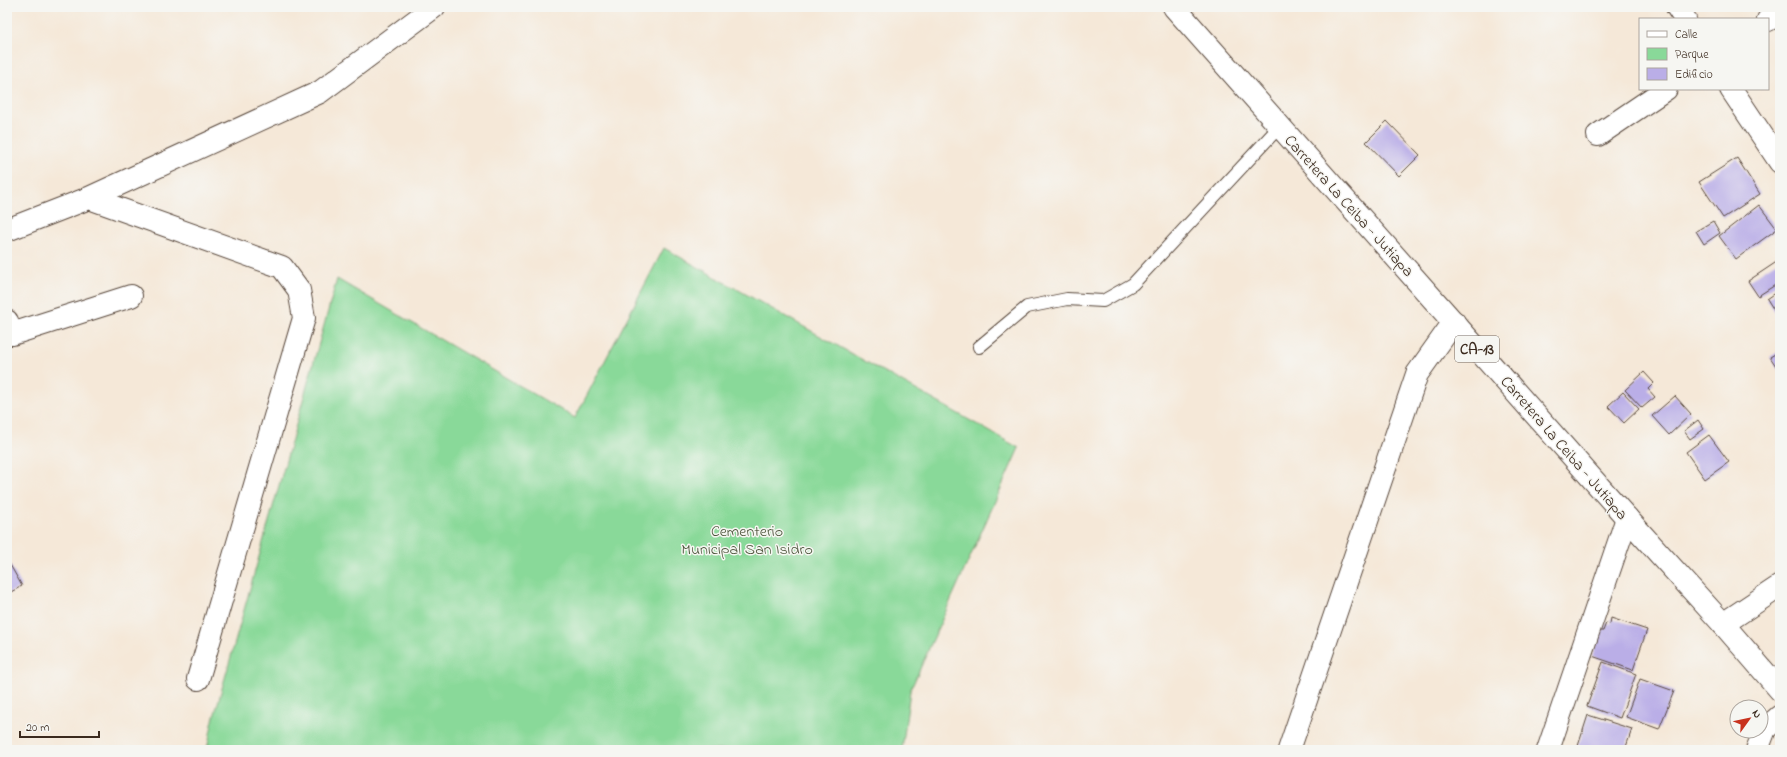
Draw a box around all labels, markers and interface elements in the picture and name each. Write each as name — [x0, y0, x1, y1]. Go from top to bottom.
legend — [1639, 18, 1769, 90]
text: Calle — [1675, 26, 1698, 44]
text: Parque — [1675, 46, 1709, 64]
text: Edificio — [1675, 66, 1713, 84]
street label: Carretera La Ceiba - Jutiapa — [1278, 130, 1419, 283]
road number: CA-13 — [1455, 336, 1499, 362]
street label: Carretera La Ceiba - Jutiapa — [1494, 371, 1633, 526]
park label: Cementerio Municipal San Isidro — [681, 520, 813, 562]
north arrow — [1729, 699, 1769, 739]
text: N — [1748, 707, 1765, 722]
scale bar — [20, 713, 99, 739]
text: 20 m — [26, 719, 49, 737]

